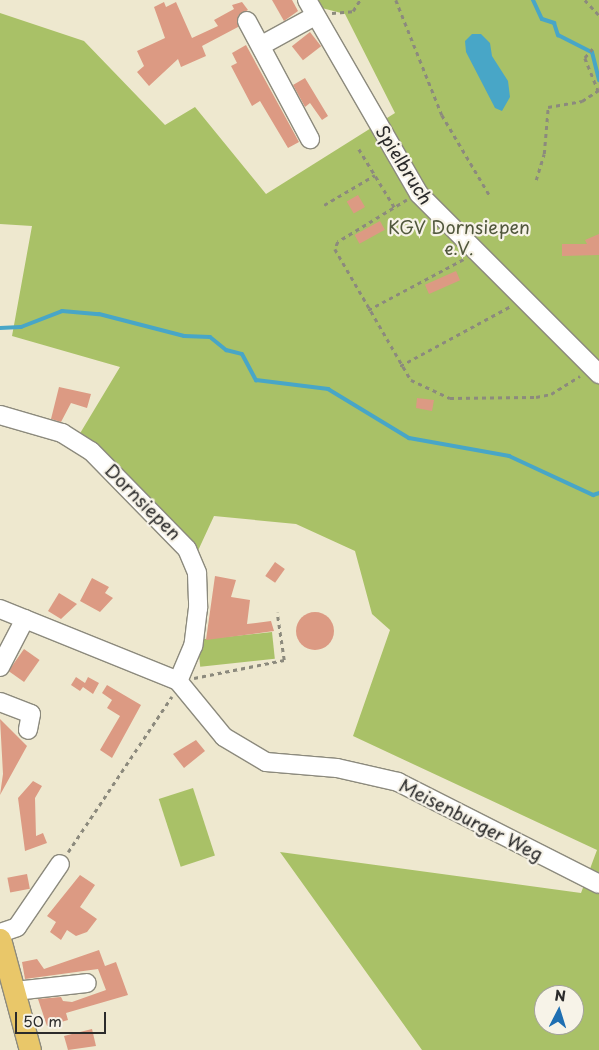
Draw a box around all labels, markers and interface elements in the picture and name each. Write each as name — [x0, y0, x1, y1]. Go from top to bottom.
street label: Spielbruch — [371, 122, 437, 208]
park label: KGV Dornsiepen e.V. — [387, 217, 531, 260]
street label: Dornsiepen — [101, 460, 185, 544]
street label: Meisenburger Weg — [395, 774, 547, 866]
north arrow — [534, 985, 584, 1035]
text: N — [554, 985, 567, 1006]
scale bar — [18, 1002, 109, 1034]
text: 50 m — [23, 1009, 62, 1032]

